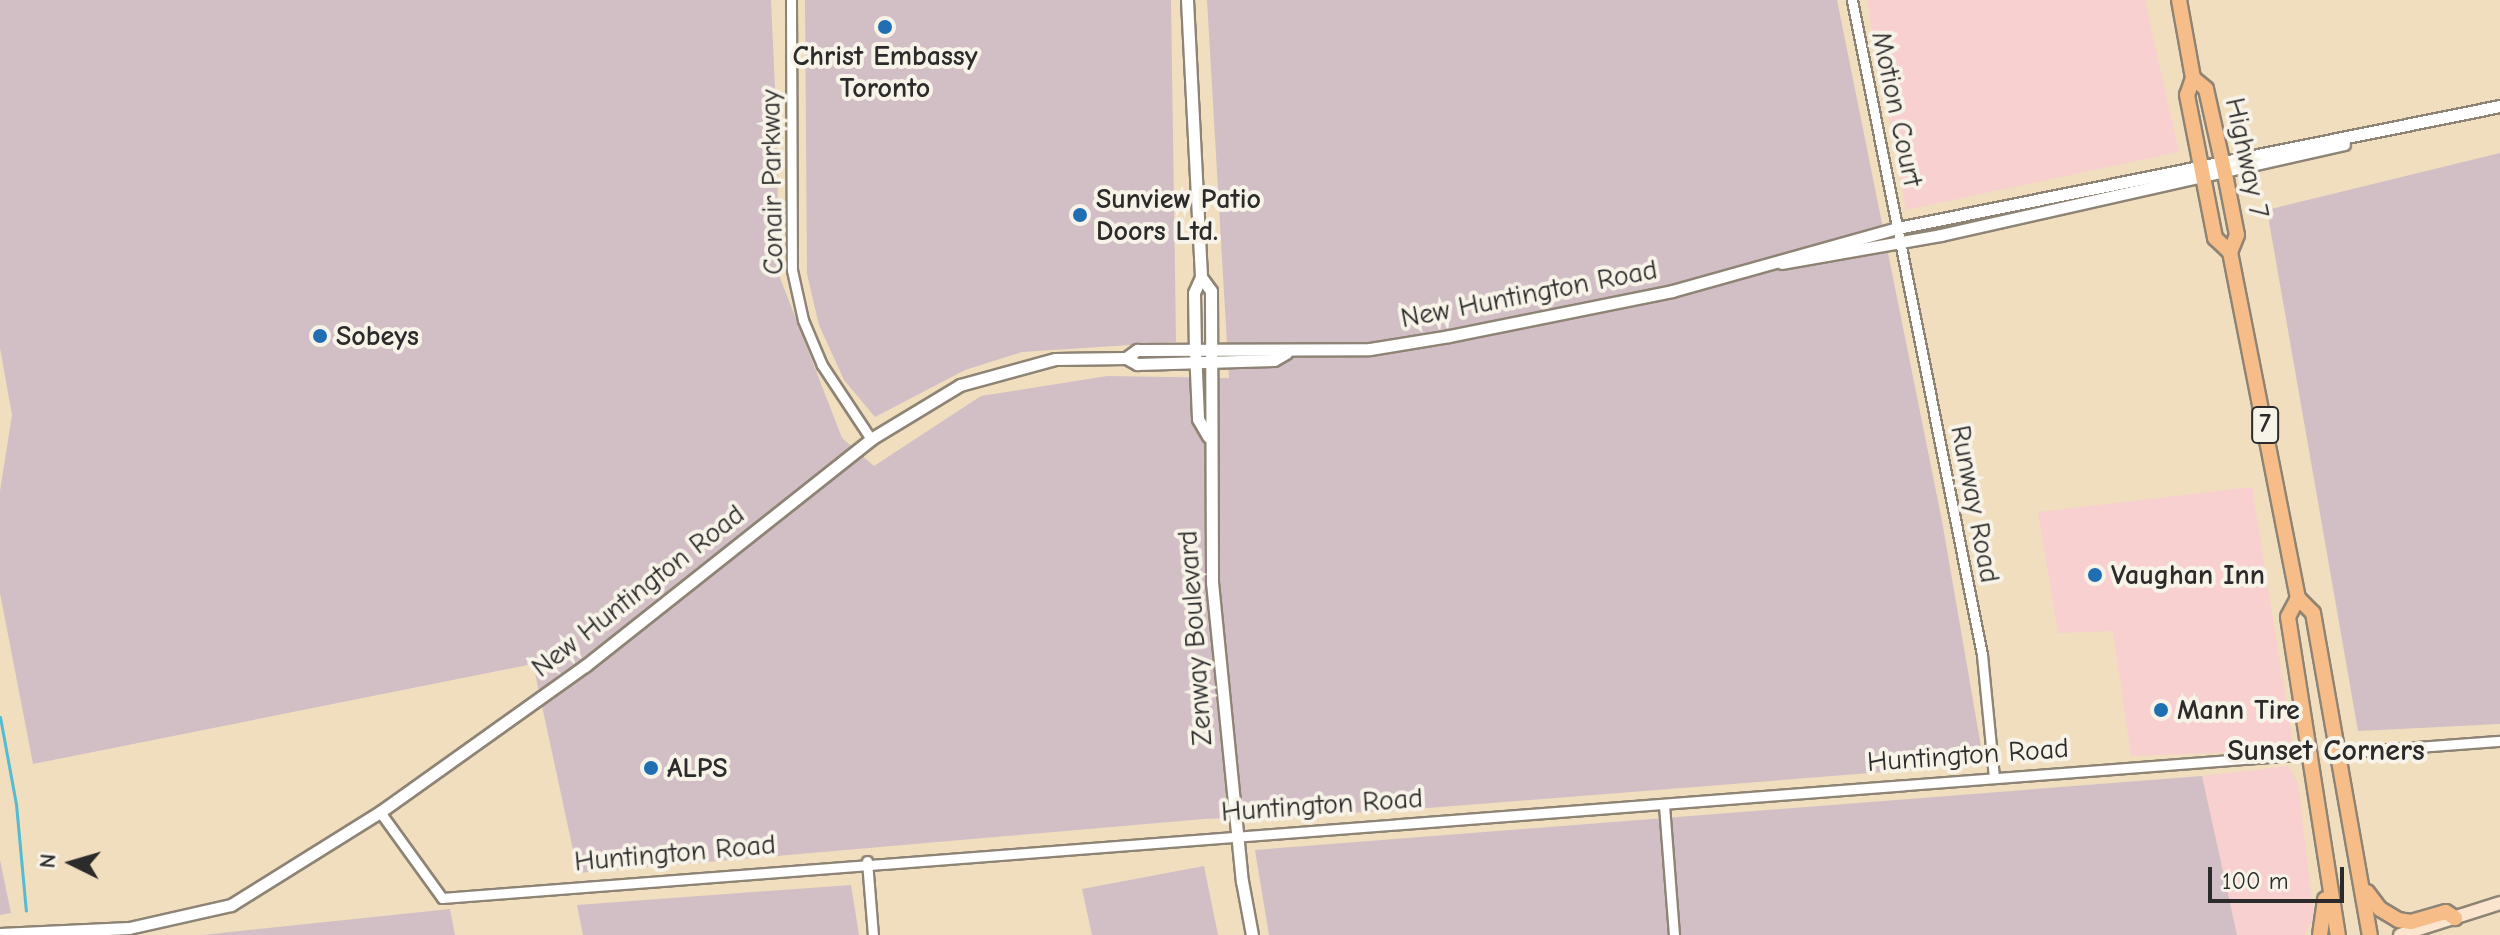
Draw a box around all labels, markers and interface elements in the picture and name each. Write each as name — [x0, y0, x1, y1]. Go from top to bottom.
marker: Christ Embassy Toronto — [876, 18, 894, 36]
street label: Motion Court — [1864, 28, 1930, 190]
place label: Christ Embassy Toronto — [792, 39, 978, 105]
street label: Conair Parkway — [754, 89, 790, 275]
street label: Highway 7 — [2218, 95, 2276, 221]
place label: Sunview Patio Doors Ltd. — [1096, 182, 1261, 248]
marker: Sunview Patio Doors Ltd. — [1071, 206, 1089, 224]
street label: New Huntington Road — [1398, 253, 1660, 335]
place label: Sobeys — [336, 319, 419, 353]
marker: Sobeys — [311, 327, 329, 345]
road number: 7 — [2251, 403, 2279, 447]
street label: Runway Road — [1943, 423, 2007, 585]
street label: New Huntington Road — [525, 498, 751, 684]
street label: Zenway Boulevard — [1171, 529, 1219, 747]
place label: Vaughan Inn — [2111, 558, 2265, 592]
marker: Vaughan Inn — [2086, 566, 2104, 584]
place label: Mann Tire — [2177, 693, 2300, 727]
marker: Mann Tire — [2152, 701, 2170, 719]
street label: Huntington Road — [1866, 731, 2070, 779]
district label: Sunset Corners — [2227, 733, 2425, 769]
place label: ALPS — [667, 751, 728, 785]
marker: ALPS — [642, 759, 660, 777]
street label: Huntington Road — [1220, 781, 1424, 829]
north arrow — [32, 823, 112, 903]
street label: Huntington Road — [573, 827, 777, 879]
scale bar — [2212, 851, 2348, 901]
text: N — [35, 853, 62, 869]
text: 100 m — [2222, 867, 2289, 895]

